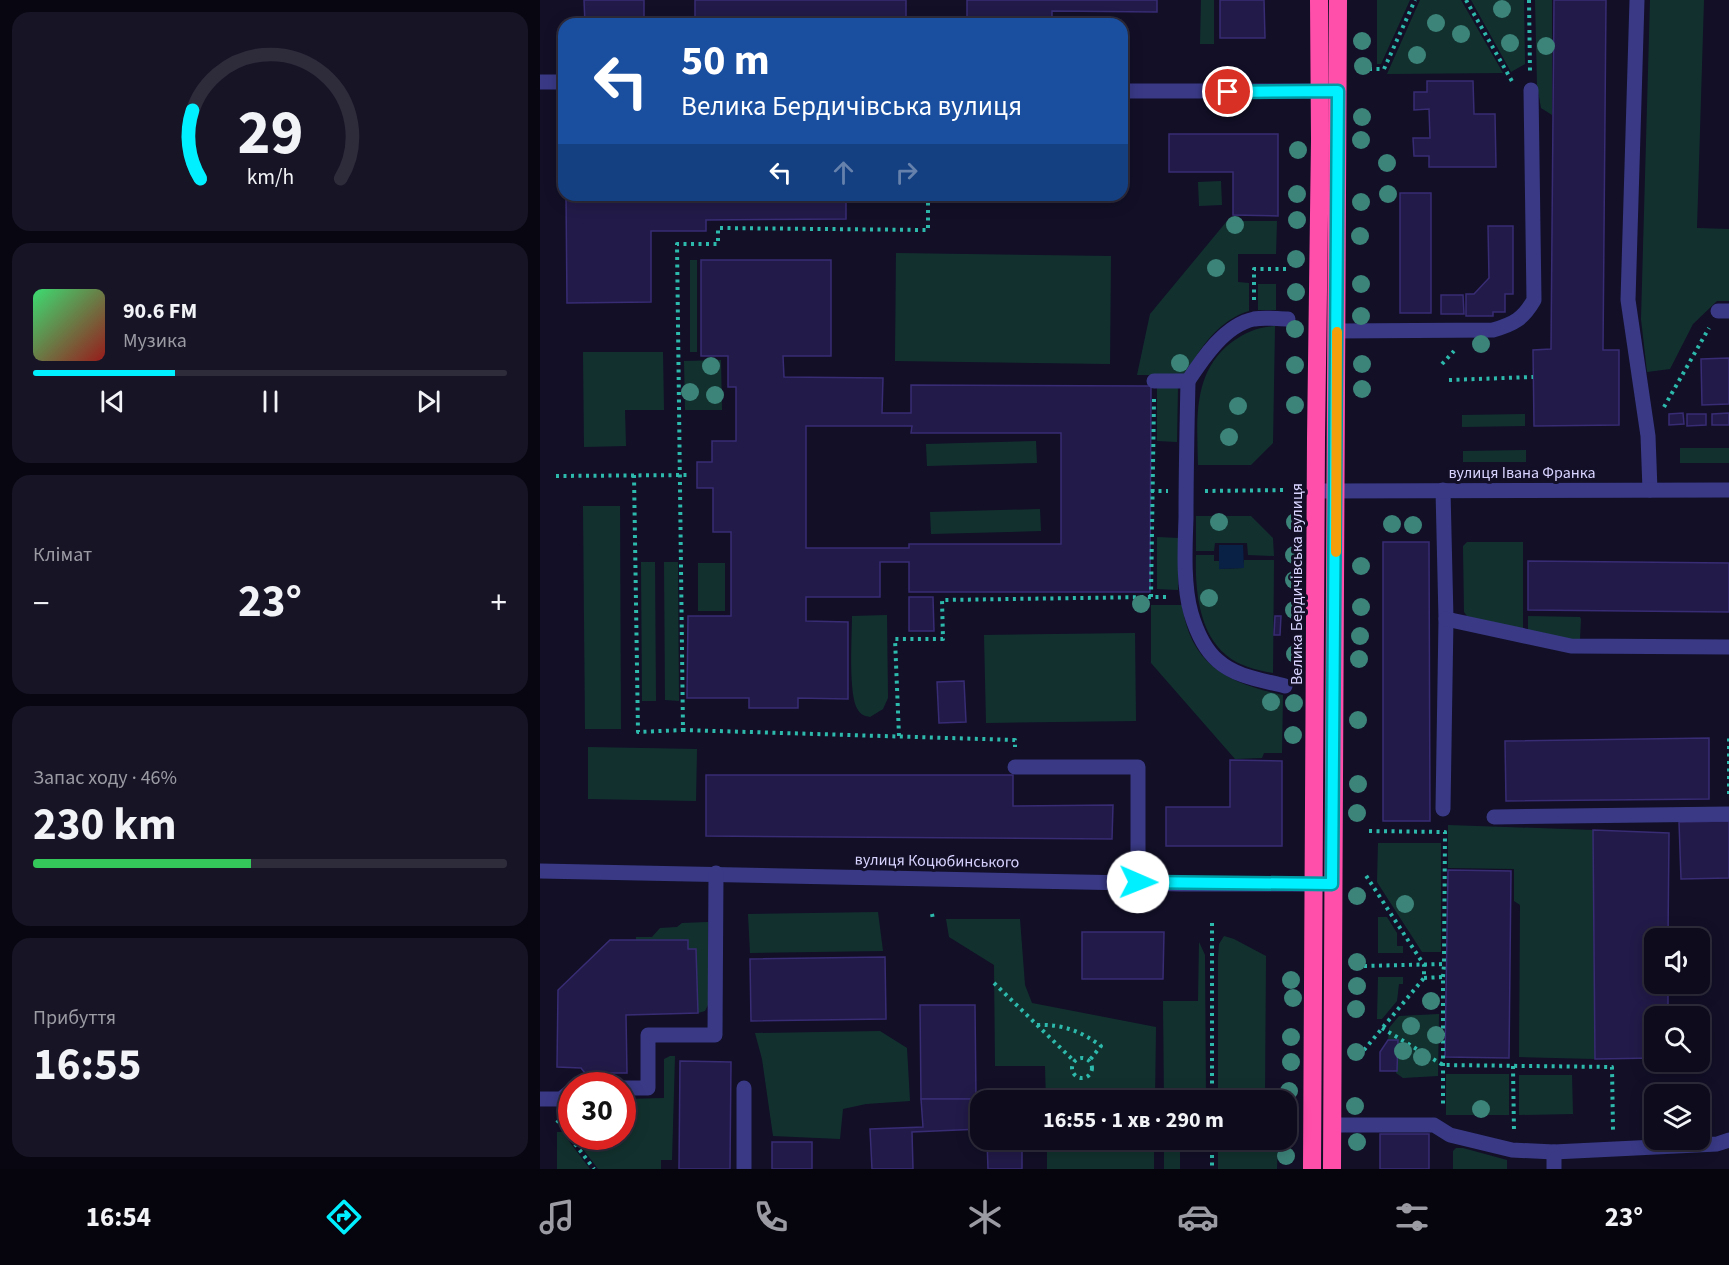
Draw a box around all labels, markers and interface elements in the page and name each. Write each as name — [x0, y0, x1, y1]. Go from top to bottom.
text: 50 m — [681, 31, 770, 91]
icon: left — [582, 42, 660, 120]
pin — [1202, 66, 1253, 117]
icon: arrive — [1211, 75, 1244, 108]
text: Велика Бердичівська вулиця — [681, 87, 1022, 126]
text: 29 — [237, 89, 303, 178]
icon: left — [764, 156, 797, 189]
icon: ahead — [827, 156, 860, 189]
icon: right — [890, 156, 923, 189]
text: km/h — [246, 162, 294, 193]
text: 90.6 FM — [123, 295, 197, 327]
text: Музика — [123, 327, 187, 355]
icon: previous — [96, 385, 129, 418]
icon: pause — [254, 385, 287, 418]
icon: next — [412, 385, 445, 418]
street label: вулиця Івана Франка — [1448, 462, 1596, 484]
street label: Велика Бердичівська вулиця — [1286, 483, 1308, 685]
text: Клімат — [33, 541, 92, 569]
text: 23° — [238, 570, 302, 634]
text: − — [33, 580, 49, 627]
text: + — [491, 580, 507, 627]
text: Запас ходу · 46% — [33, 764, 177, 792]
text: 230 km — [33, 793, 177, 857]
street label: вулиця Коцюбинського — [854, 849, 1019, 873]
position arrow — [1106, 850, 1170, 914]
map controls — [1644, 928, 1710, 1150]
button: sound — [1644, 928, 1710, 994]
text: Прибуття — [33, 1004, 116, 1032]
button: search — [1644, 1006, 1710, 1072]
text: 16:55 — [33, 1033, 142, 1097]
speed limit sign: 30 — [558, 1072, 636, 1150]
button: layers — [1644, 1084, 1710, 1150]
text: 16:55 · 1 хв · 290 m — [1043, 1104, 1224, 1136]
icon: directions — [323, 1196, 365, 1238]
icon: music — [536, 1196, 578, 1238]
icon: phone — [750, 1196, 792, 1238]
icon: climate — [964, 1196, 1006, 1238]
icon: car — [1177, 1196, 1219, 1238]
icon: filters — [1391, 1196, 1433, 1238]
text: 16:54 — [86, 1198, 151, 1237]
text: 23° — [1605, 1198, 1643, 1237]

